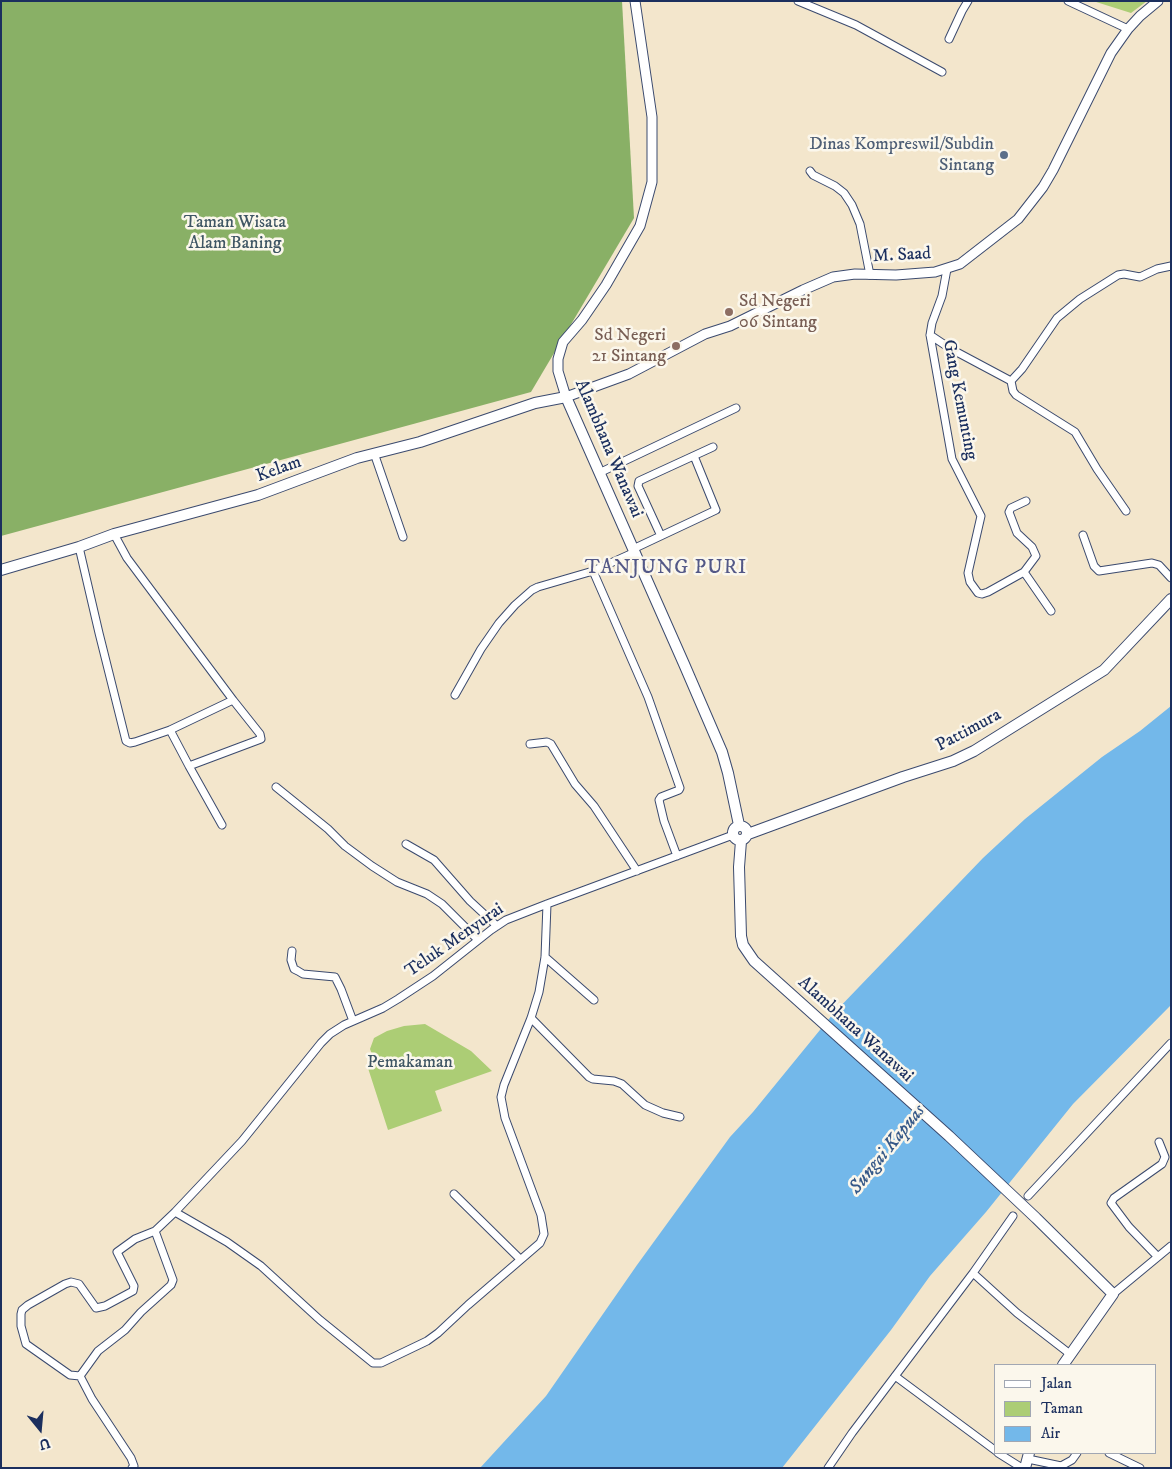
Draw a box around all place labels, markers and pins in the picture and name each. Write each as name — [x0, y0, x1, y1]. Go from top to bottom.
place label: Dinas Kompreswil/Subdin Sintang — [809, 134, 994, 176]
marker: Dinas Kompreswil/Subdin Sintang — [998, 149, 1010, 161]
place label: Sd Negeri 06 Sintang — [739, 291, 817, 334]
marker: Sd Negeri 06 Sintang — [723, 306, 735, 318]
place label: Sd Negeri 21 Sintang — [592, 325, 666, 368]
marker: Sd Negeri 21 Sintang — [670, 340, 682, 352]

